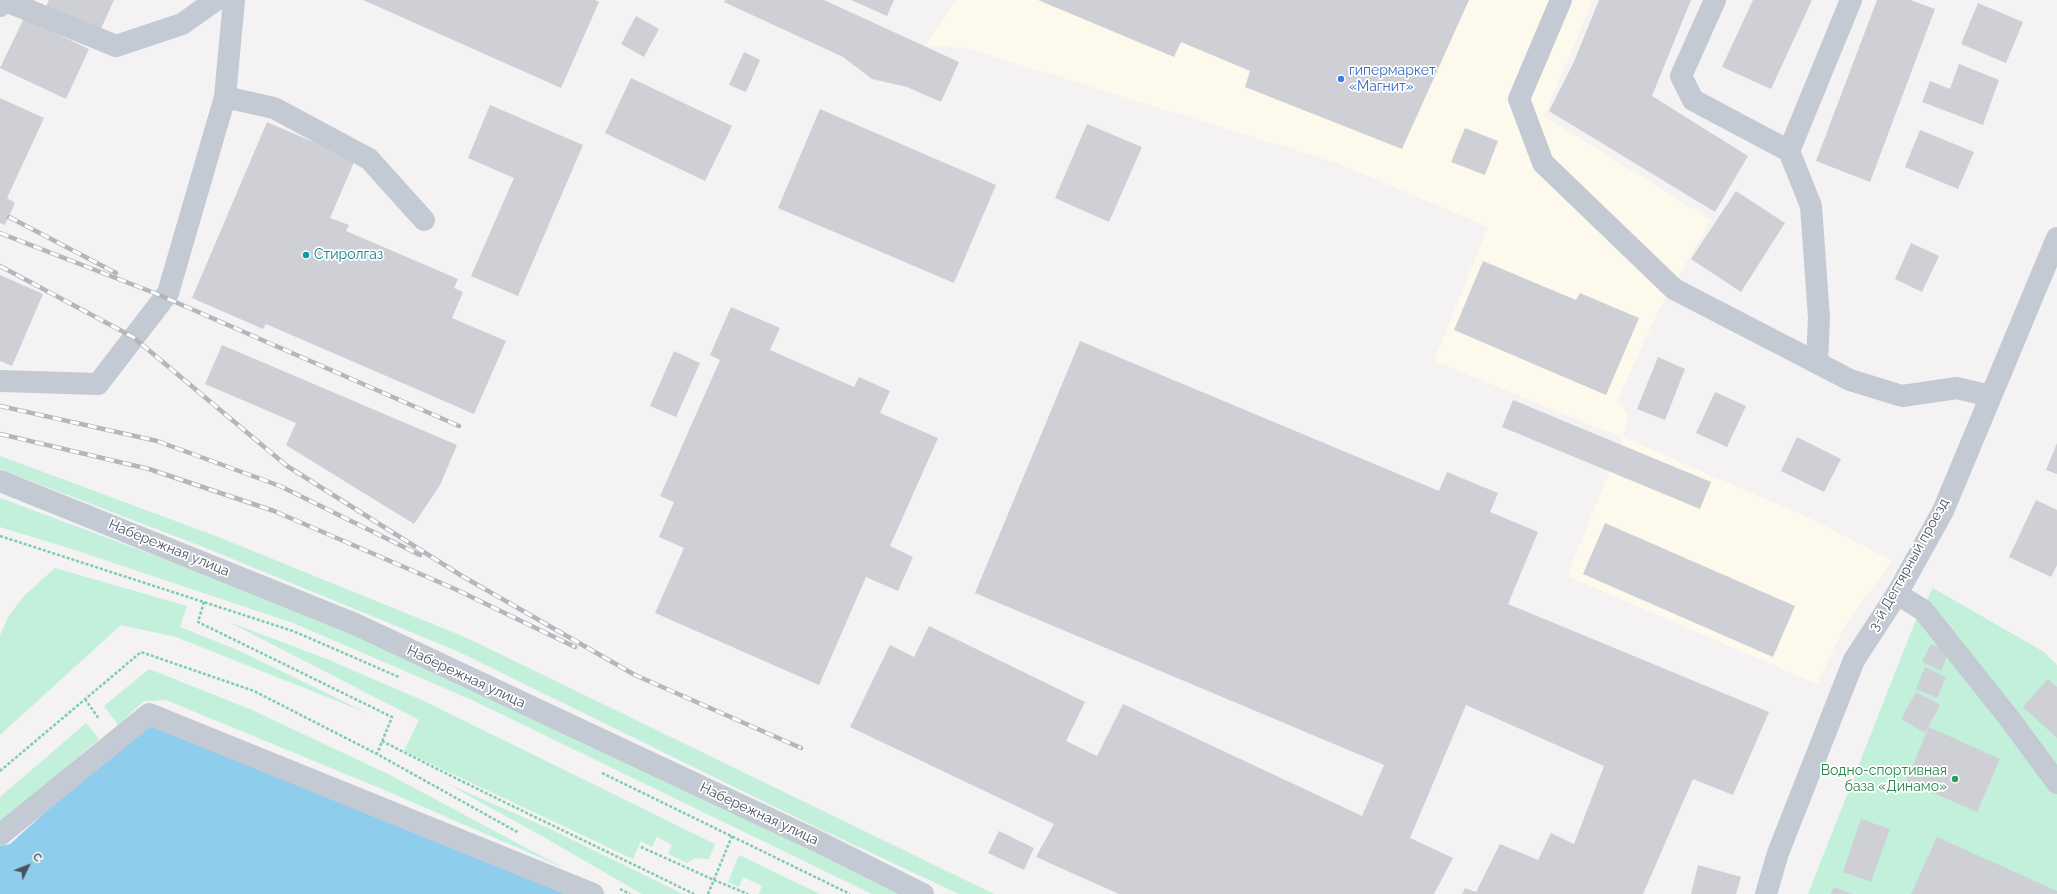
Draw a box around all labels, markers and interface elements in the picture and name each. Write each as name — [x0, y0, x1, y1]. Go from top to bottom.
place label: гипермаркет «Магнит» — [1349, 63, 1436, 96]
marker: гипермаркет «Магнит» — [1336, 74, 1346, 84]
place label: Стиролгаз — [314, 247, 383, 263]
marker: Стиролгаз — [301, 250, 311, 260]
street label: 3-й Дегтярный проезд — [1865, 496, 1953, 634]
street label: Набережная улица — [106, 516, 232, 580]
street label: Набережная улица — [404, 642, 528, 712]
place label: Водно-спортивная база «Динамо» — [1821, 763, 1947, 796]
marker: Водно-спортивная база «Динамо» — [1950, 774, 1960, 784]
street label: Набережная улица — [697, 779, 821, 849]
north arrow — [8, 846, 48, 886]
text: С — [30, 850, 44, 865]

